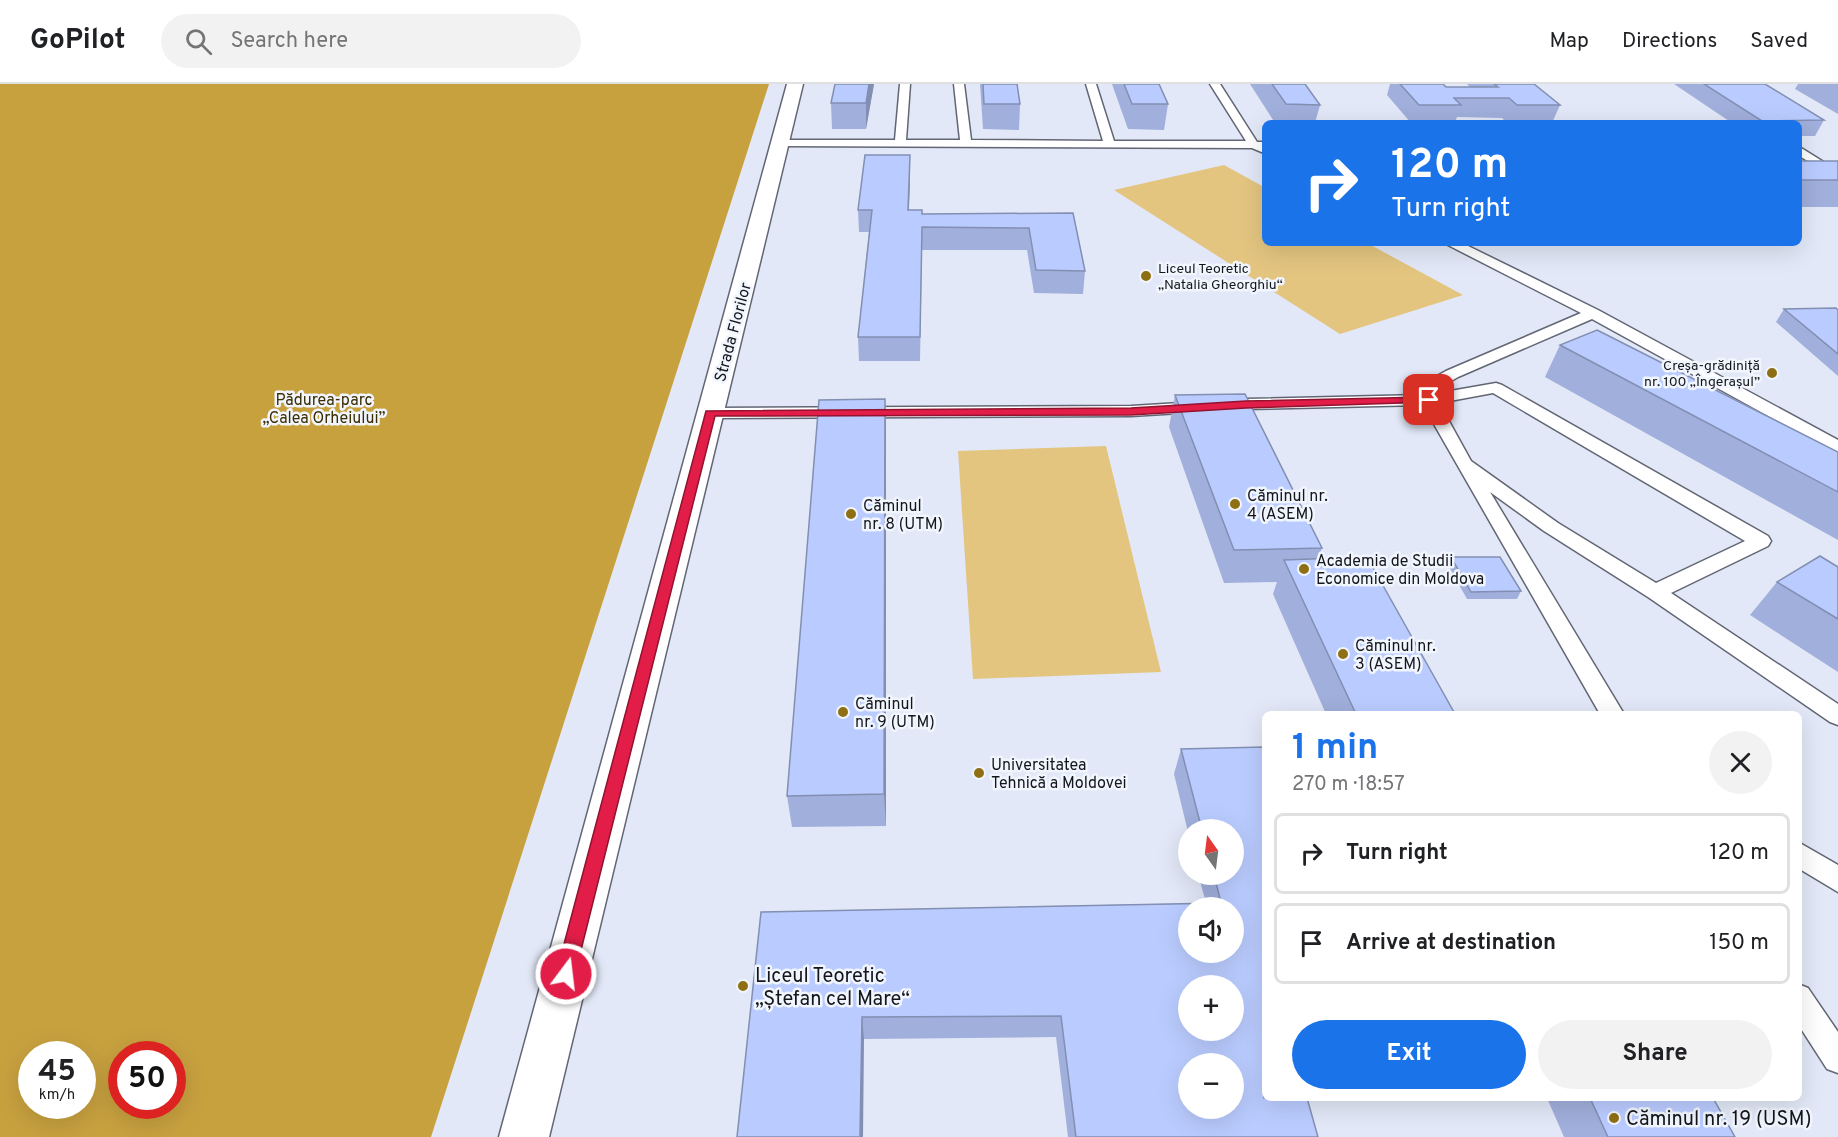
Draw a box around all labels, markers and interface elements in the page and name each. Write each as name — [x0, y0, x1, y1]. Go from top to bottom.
search box — [161, 14, 581, 68]
text: GoPilot — [30, 23, 125, 59]
icon: search — [182, 25, 215, 58]
text: Search here — [230, 28, 348, 55]
text: Map — [1549, 28, 1589, 55]
text: Directions — [1622, 28, 1717, 55]
text: Saved — [1750, 28, 1808, 55]
text: 120 m — [1391, 140, 1508, 193]
icon: right — [1292, 144, 1370, 222]
text: Turn right — [1391, 192, 1510, 226]
place label: Liceul Teoretic „Natalia Gheorghiu“ — [1158, 261, 1283, 294]
marker: Liceul Teoretic „Natalia Gheorghiu“ — [1139, 269, 1153, 283]
street label: Strada Florilor — [711, 281, 757, 384]
place label: Creșa-grădiniță nr. 100 „Îngerașul” — [1644, 358, 1760, 391]
marker: Creșa-grădiniță nr. 100 „Îngerașul” — [1765, 366, 1779, 380]
pin — [1403, 374, 1454, 425]
icon: arrive — [1412, 383, 1445, 416]
park label: Pădurea-parc „Calea Orheiului” — [263, 391, 386, 429]
place label: Căminul nr. 4 (ASEM) — [1247, 487, 1328, 525]
place label: Căminul nr. 8 (UTM) — [863, 497, 943, 535]
marker: Căminul nr. 4 (ASEM) — [1228, 497, 1242, 511]
marker: Căminul nr. 8 (UTM) — [844, 507, 858, 521]
place label: Academia de Studii Economice din Moldova — [1316, 552, 1484, 590]
marker: Academia de Studii Economice din Moldova — [1297, 562, 1311, 576]
place label: Căminul nr. 3 (ASEM) — [1355, 637, 1436, 675]
marker: Căminul nr. 3 (ASEM) — [1336, 647, 1350, 661]
place label: Căminul nr. 9 (UTM) — [855, 695, 935, 733]
marker: Căminul nr. 9 (UTM) — [836, 705, 850, 719]
text: 1 min — [1292, 726, 1378, 772]
button: close — [1709, 731, 1772, 794]
place label: Universitatea Tehnică a Moldovei — [991, 756, 1127, 794]
marker: Universitatea Tehnică a Moldovei — [972, 766, 986, 780]
text: 270 m · 18:57 — [1292, 772, 1405, 798]
north arrow — [1178, 819, 1244, 885]
map controls — [1178, 819, 1244, 1119]
icon: right — [1295, 837, 1328, 870]
text: Turn right — [1346, 840, 1448, 867]
text: 120 m — [1709, 840, 1769, 867]
button: sound — [1178, 897, 1244, 963]
icon: arrive — [1295, 927, 1328, 960]
text: Arrive at destination — [1346, 930, 1556, 957]
text: 150 m — [1709, 930, 1769, 957]
position arrow — [534, 942, 598, 1006]
place label: Liceul Teoretic „Ștefan cel Mare“ — [755, 964, 910, 1013]
button: + — [1178, 975, 1244, 1041]
marker: Liceul Teoretic „Ștefan cel Mare“ — [736, 979, 750, 993]
button: Exit — [1292, 1020, 1526, 1089]
button: Share — [1538, 1020, 1772, 1089]
speed limit sign: 50 — [108, 1041, 186, 1119]
button: − — [1178, 1053, 1244, 1119]
text: 45 — [38, 1054, 76, 1091]
text: km/h — [39, 1086, 75, 1105]
place label: Căminul nr. 19 (USM) — [1626, 1107, 1812, 1133]
marker: Căminul nr. 19 (USM) — [1607, 1111, 1621, 1125]

